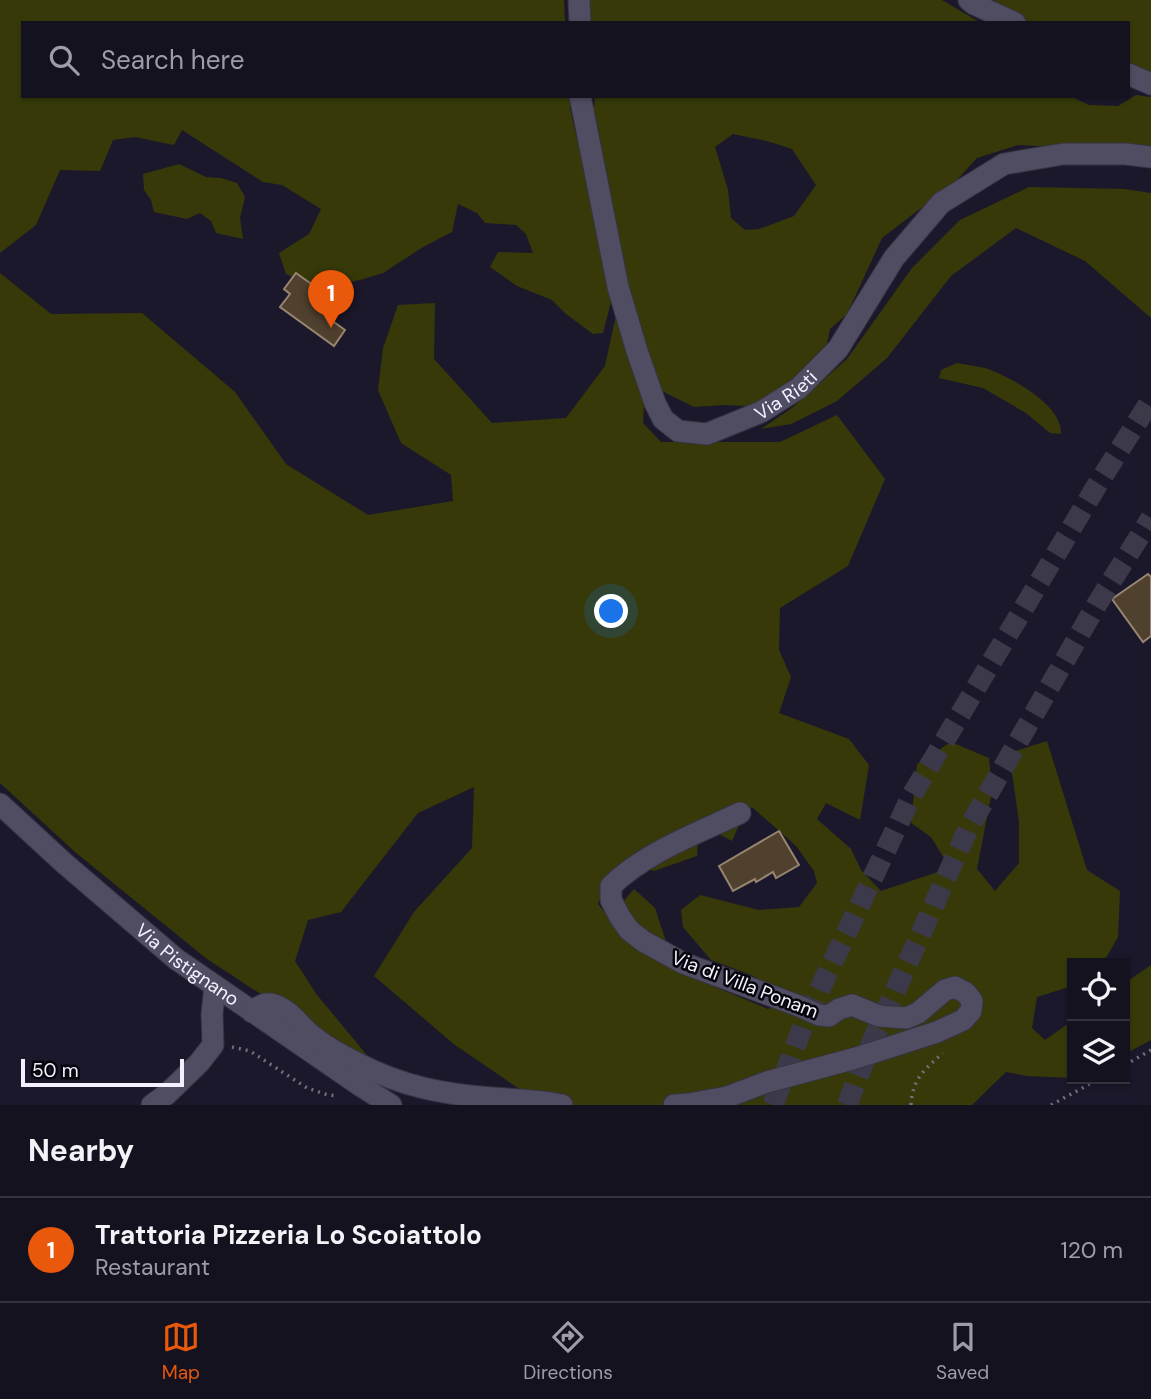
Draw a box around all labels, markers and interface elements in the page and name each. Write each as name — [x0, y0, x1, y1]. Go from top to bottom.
search box — [21, 21, 1130, 98]
icon: search — [45, 41, 83, 79]
text: Search here — [101, 43, 244, 77]
pin: 1 — [308, 270, 354, 328]
street label: Via Rieti — [750, 365, 823, 426]
your location — [594, 594, 628, 628]
street label: Via Pistignano — [130, 918, 244, 1012]
street label: Via di Villa Ponam — [668, 945, 822, 1024]
map controls — [1067, 958, 1130, 1084]
button: locate — [1067, 958, 1130, 1021]
button: layers — [1067, 1021, 1130, 1084]
scale bar — [21, 1056, 184, 1088]
text: 50 m — [32, 1058, 79, 1083]
text: Nearby — [28, 1131, 134, 1170]
text: Trattoria Pizzeria Lo Scoiattolo — [95, 1218, 482, 1252]
text: 1 — [47, 1235, 55, 1265]
text: 120 m — [1060, 1235, 1123, 1265]
text: Restaurant — [95, 1252, 210, 1282]
tab: Map — [162, 1318, 200, 1385]
tab: Directions — [523, 1318, 613, 1385]
tab: Saved — [936, 1318, 989, 1385]

